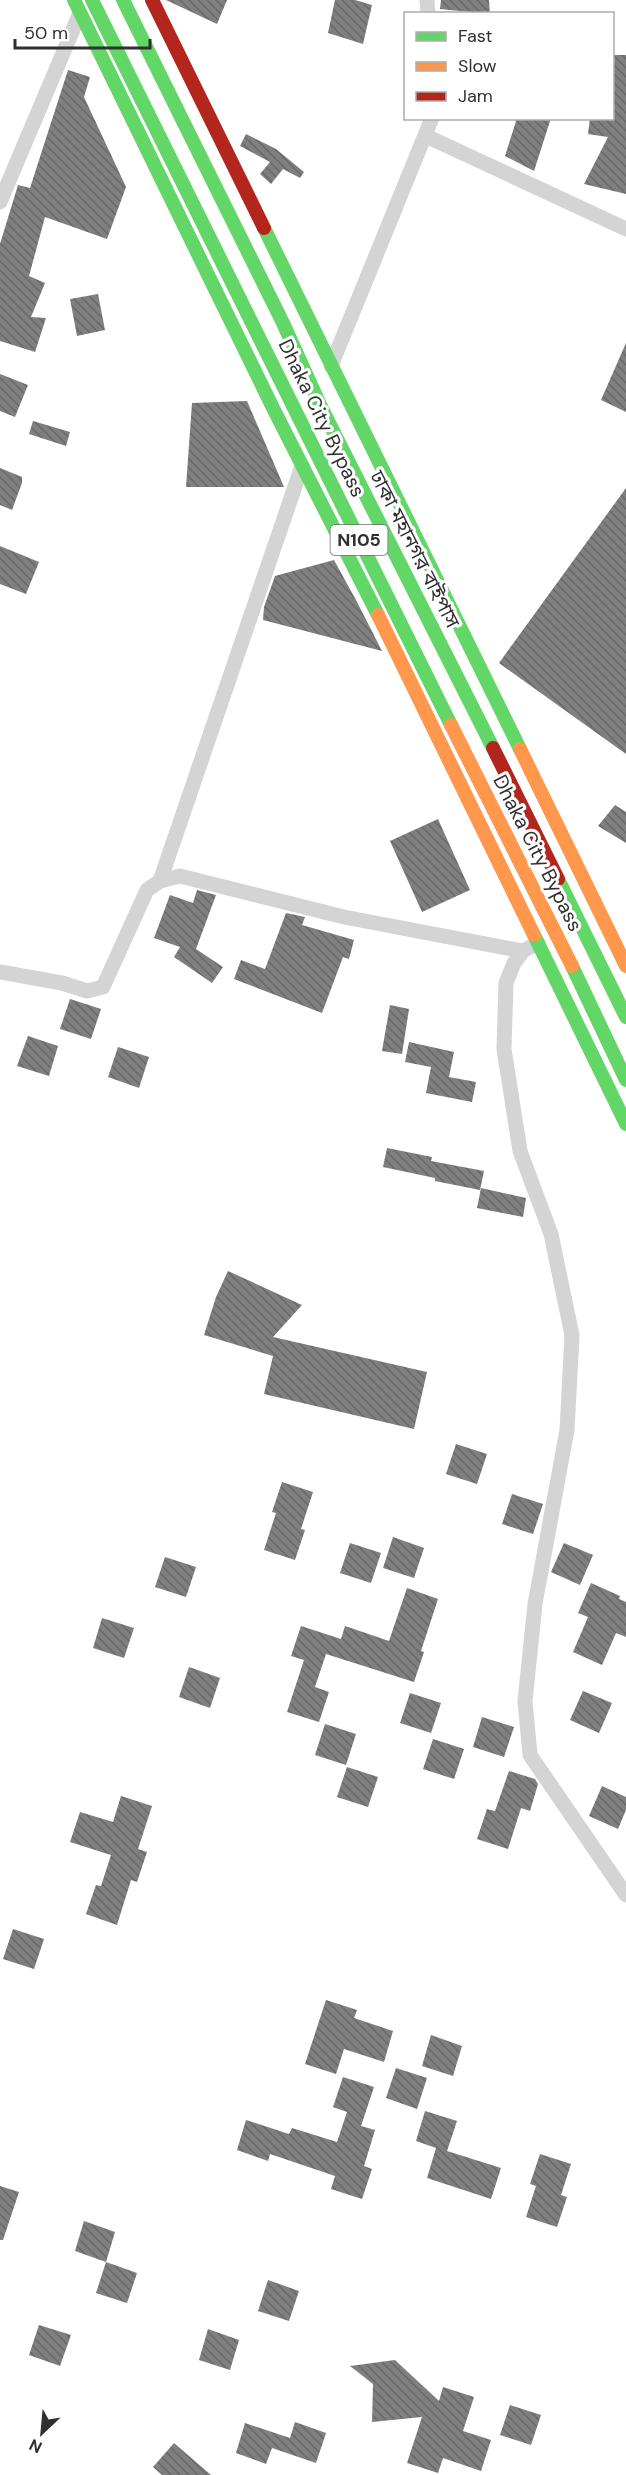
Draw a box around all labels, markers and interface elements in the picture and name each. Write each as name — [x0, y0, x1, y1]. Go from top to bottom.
scale bar — [15, 12, 150, 50]
legend — [404, 12, 614, 120]
text: 50 m — [24, 21, 68, 45]
text: Fast — [458, 24, 493, 48]
text: Slow — [458, 54, 497, 78]
text: Jam — [458, 84, 493, 108]
street label: Dhaka City Bypass — [273, 335, 371, 501]
street label: ঢাকা মহানগর বাইপাস — [364, 465, 466, 633]
road number: N105 — [330, 525, 388, 555]
street label: Dhaka City Bypass — [487, 770, 589, 936]
north arrow — [12, 2403, 72, 2463]
text: N — [26, 2434, 45, 2458]

